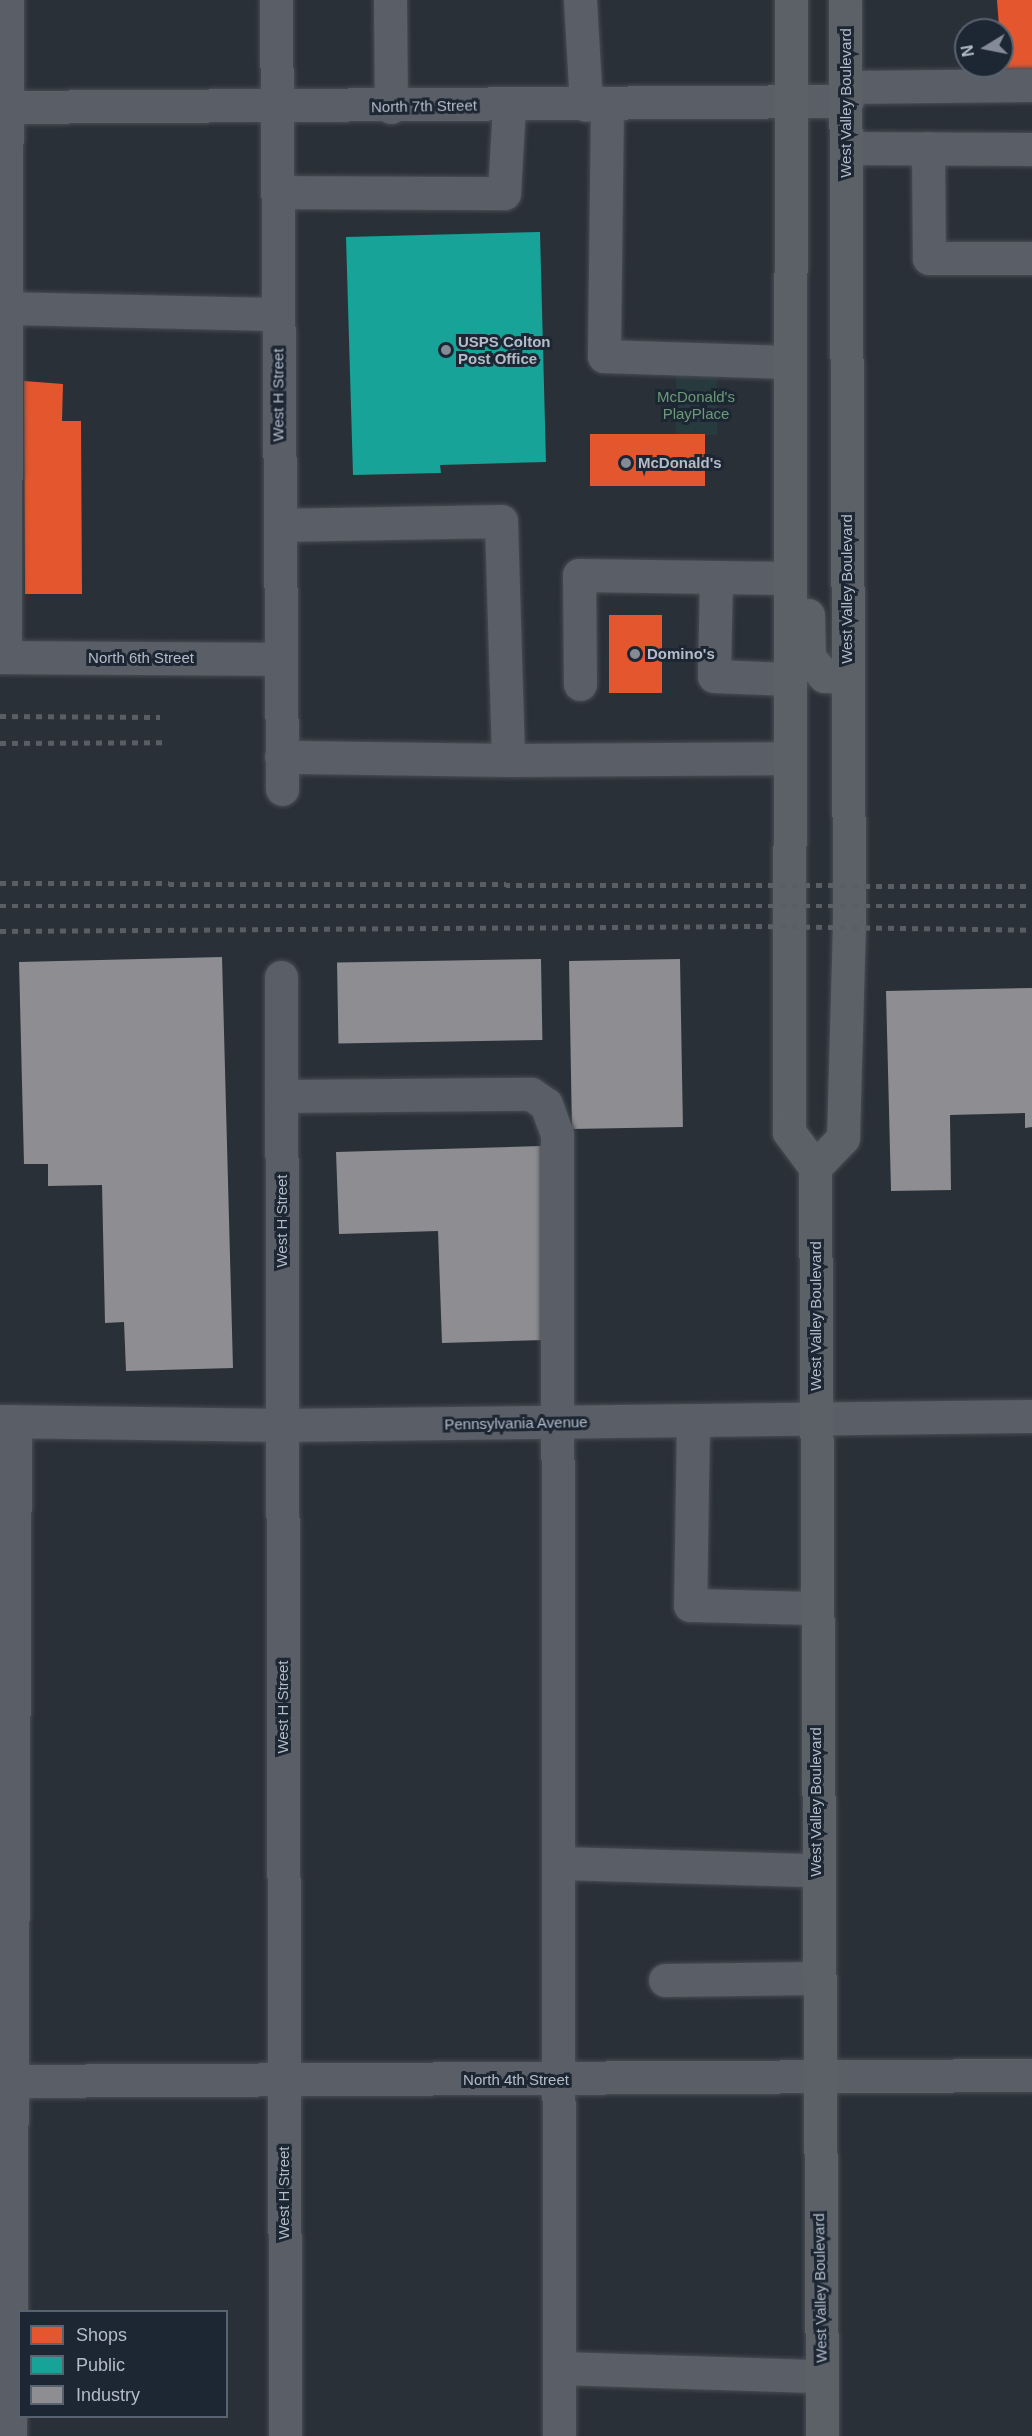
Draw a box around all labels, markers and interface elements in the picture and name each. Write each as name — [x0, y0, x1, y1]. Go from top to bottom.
north arrow — [954, 18, 1014, 78]
street label: West Valley Boulevard — [837, 28, 855, 178]
text: N — [958, 44, 977, 58]
street label: North 7th Street — [371, 96, 477, 116]
place label: USPS Colton Post Office — [458, 332, 550, 367]
marker: USPS Colton Post Office — [439, 343, 453, 357]
street label: West H Street — [269, 348, 287, 442]
park label: McDonald's PlayPlace — [657, 387, 735, 422]
place label: McDonald's — [638, 454, 722, 472]
marker: McDonald's — [619, 456, 633, 470]
street label: West Valley Boulevard — [838, 514, 856, 664]
place label: Domino's — [647, 645, 715, 663]
marker: Domino's — [628, 647, 642, 661]
street label: North 6th Street — [88, 649, 194, 667]
street label: West H Street — [273, 1174, 291, 1268]
street label: West Valley Boulevard — [807, 1241, 825, 1391]
street label: Pennsylvania Avenue — [444, 1413, 588, 1433]
street label: West H Street — [274, 1660, 292, 1754]
street label: West Valley Boulevard — [807, 1727, 825, 1877]
street label: North 4th Street — [463, 2071, 569, 2089]
street label: West H Street — [275, 2146, 293, 2240]
street label: West Valley Boulevard — [810, 2213, 830, 2363]
legend — [18, 2310, 228, 2418]
text: Shops — [76, 2325, 127, 2345]
text: Public — [76, 2355, 125, 2375]
text: Industry — [76, 2385, 140, 2405]

